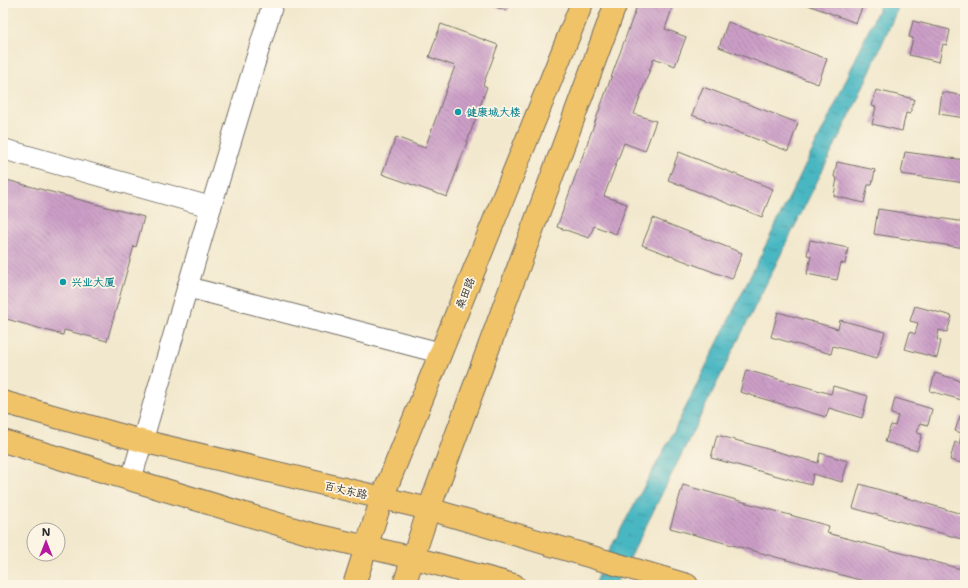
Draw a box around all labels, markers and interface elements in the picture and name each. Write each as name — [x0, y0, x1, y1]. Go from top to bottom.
place label: 健康城大楼 — [466, 105, 521, 120]
marker: 健康城大楼 — [453, 107, 463, 117]
place label: 兴业大厦 — [71, 275, 115, 290]
street label: 桑田路 — [452, 275, 479, 311]
marker: 兴业大厦 — [58, 277, 68, 287]
street label: 百丈东路 — [323, 478, 369, 503]
north arrow — [26, 522, 66, 562]
text: N — [42, 525, 51, 540]

